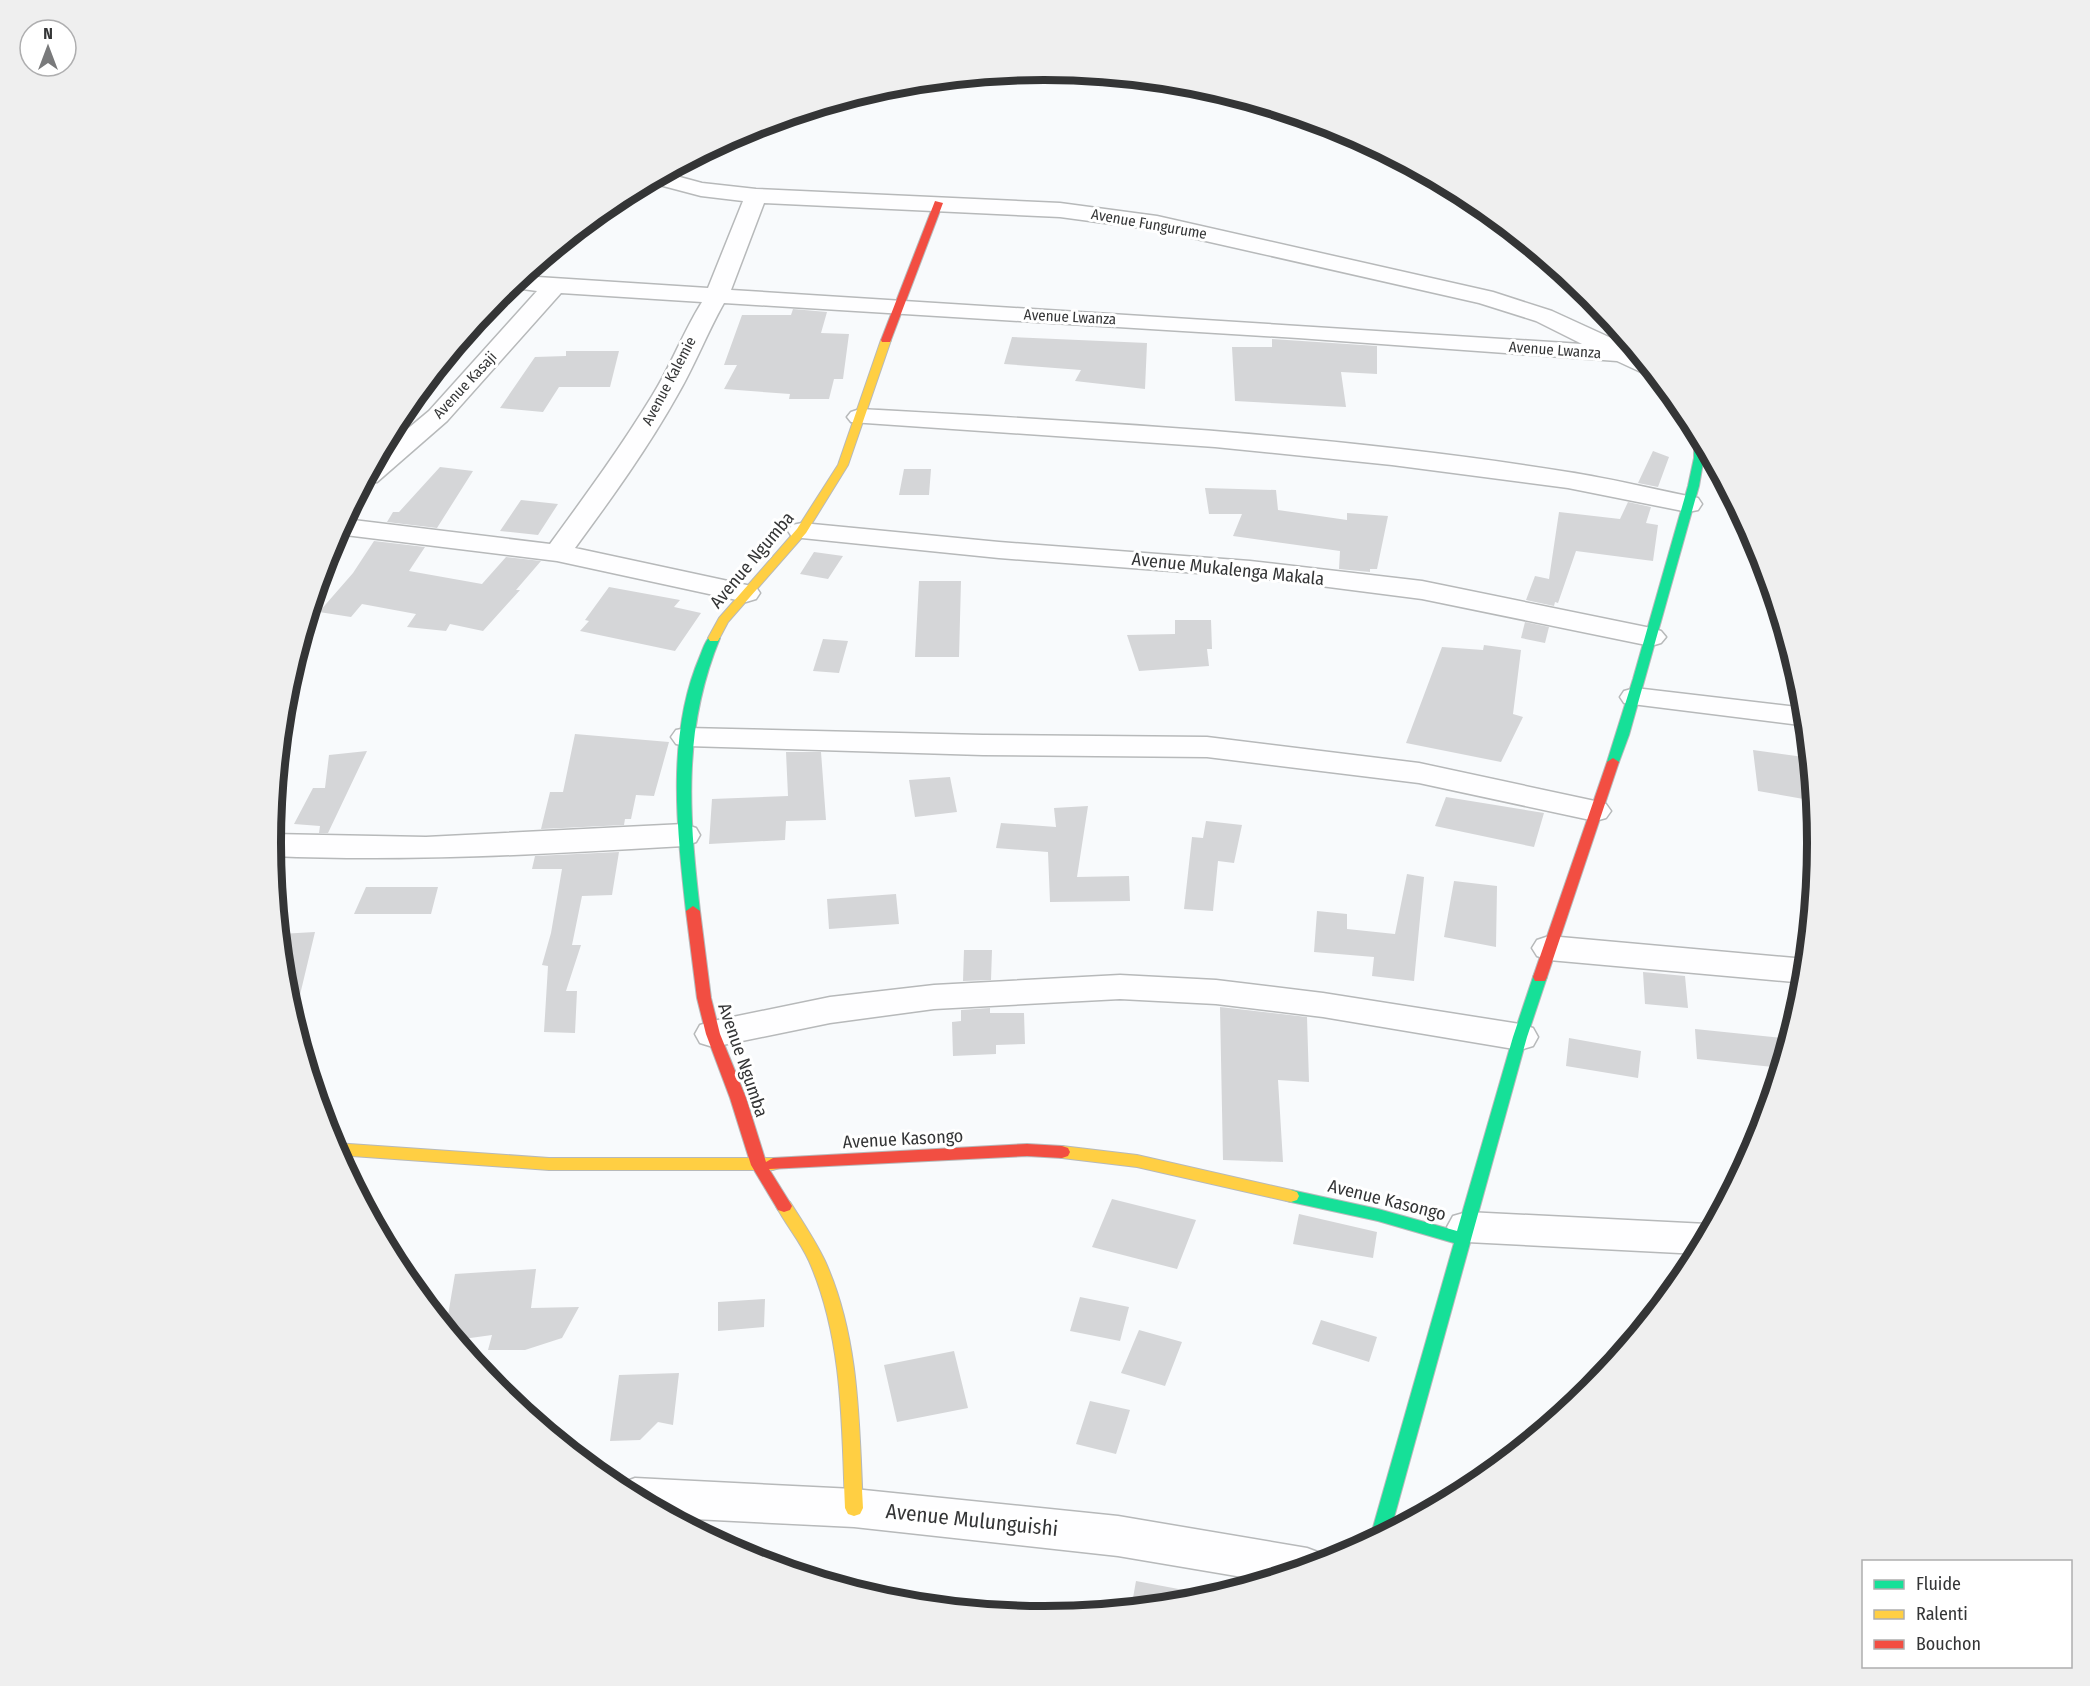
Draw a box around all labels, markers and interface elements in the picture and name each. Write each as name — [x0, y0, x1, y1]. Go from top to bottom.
north arrow — [18, 18, 78, 78]
text: N — [43, 24, 53, 43]
street label: Avenue Fungurume — [1090, 205, 1208, 243]
street label: Avenue Lwanza — [1023, 306, 1117, 328]
street label: Avenue Kalemie — [638, 334, 700, 428]
street label: Avenue Lwanza — [1508, 338, 1602, 362]
street label: Avenue Kasaji — [430, 348, 500, 422]
street label: Avenue Ngumba — [705, 507, 799, 613]
street label: Avenue Mukalenga Makala — [1131, 548, 1325, 590]
street label: Avenue Ngumba — [713, 1000, 773, 1120]
street label: Avenue Kasongo — [842, 1125, 964, 1153]
street label: Avenue Kasongo — [1326, 1175, 1448, 1225]
street label: Avenue Mulunguishi — [885, 1498, 1059, 1542]
legend — [1862, 1560, 2072, 1668]
text: Fluide — [1916, 1573, 1961, 1595]
text: Ralenti — [1916, 1603, 1968, 1625]
text: Bouchon — [1916, 1633, 1981, 1655]

